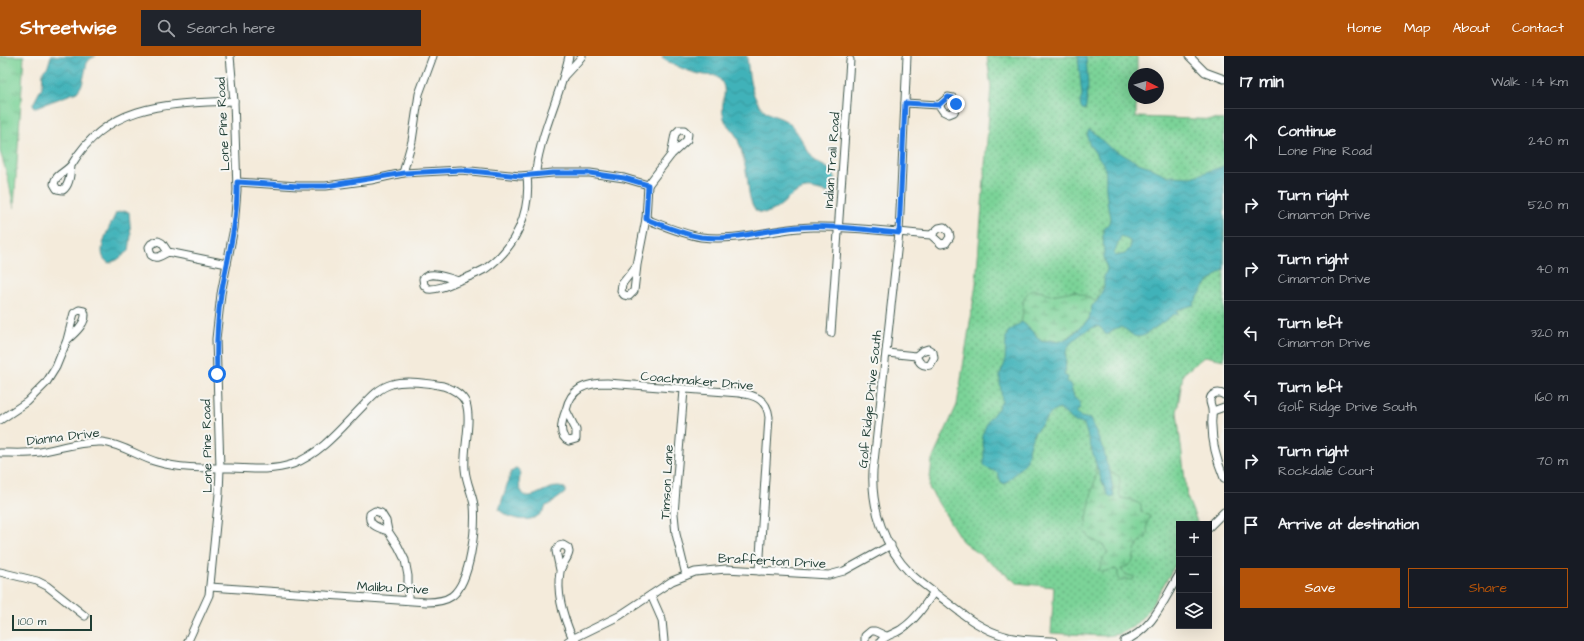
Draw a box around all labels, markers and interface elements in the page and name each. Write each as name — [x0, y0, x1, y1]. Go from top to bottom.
search box — [141, 10, 421, 46]
text: Streetwise — [20, 15, 117, 42]
icon: search — [155, 17, 177, 39]
text: Search here — [187, 18, 275, 39]
text: Home — [1347, 18, 1382, 38]
text: Map — [1404, 18, 1430, 38]
text: About — [1452, 18, 1490, 38]
text: Contact — [1512, 18, 1564, 38]
north arrow — [1128, 68, 1164, 104]
text: 17 min — [1240, 70, 1284, 94]
text: Walk · 1.4 km — [1491, 73, 1568, 91]
street label: Lone Pine Road — [212, 76, 234, 171]
route end — [947, 95, 965, 113]
street label: Indian Trail Road — [820, 111, 844, 209]
text: Continue — [1278, 121, 1336, 142]
icon: ahead — [1240, 130, 1262, 152]
text: 240 m — [1528, 132, 1568, 150]
text: Lone Pine Road — [1278, 142, 1372, 160]
text: Turn right — [1278, 185, 1349, 206]
icon: right — [1240, 194, 1262, 216]
text: 520 m — [1528, 196, 1568, 214]
text: Cimarron Drive — [1278, 206, 1371, 224]
text: Turn right — [1278, 249, 1349, 270]
icon: right — [1240, 258, 1262, 280]
text: 40 m — [1536, 260, 1568, 278]
text: Cimarron Drive — [1278, 270, 1371, 288]
text: Turn left — [1278, 313, 1342, 334]
icon: left — [1240, 322, 1262, 344]
text: 320 m — [1530, 324, 1568, 342]
street label: Golf Ridge Drive South — [854, 329, 887, 469]
text: Cimarron Drive — [1278, 334, 1371, 352]
route start — [208, 365, 226, 383]
street label: Coachmaker Drive — [640, 367, 754, 395]
text: Turn left — [1278, 377, 1342, 398]
icon: left — [1240, 386, 1262, 408]
text: 160 m — [1535, 388, 1568, 406]
text: Golf Ridge Drive South — [1278, 398, 1417, 416]
street label: Lone Pine Road — [197, 399, 217, 493]
street label: Dianna Drive — [26, 424, 101, 450]
text: Turn right — [1278, 441, 1349, 462]
street label: Timson Lane — [656, 444, 678, 520]
icon: right — [1240, 450, 1262, 472]
text: 70 m — [1536, 452, 1568, 470]
text: Rockdale Court — [1278, 462, 1374, 480]
icon: arrive — [1240, 514, 1262, 536]
text: Arrive at destination — [1278, 514, 1419, 535]
map controls — [1176, 521, 1212, 629]
button: + — [1176, 521, 1212, 557]
street label: Brafferton Drive — [717, 549, 826, 573]
button: − — [1176, 557, 1212, 593]
button: Save — [1240, 568, 1400, 608]
button: Share — [1408, 568, 1568, 608]
street label: Malibu Drive — [357, 577, 429, 599]
button: layers — [1176, 593, 1212, 629]
scale bar — [12, 613, 92, 632]
text: 100 m — [18, 614, 46, 629]

